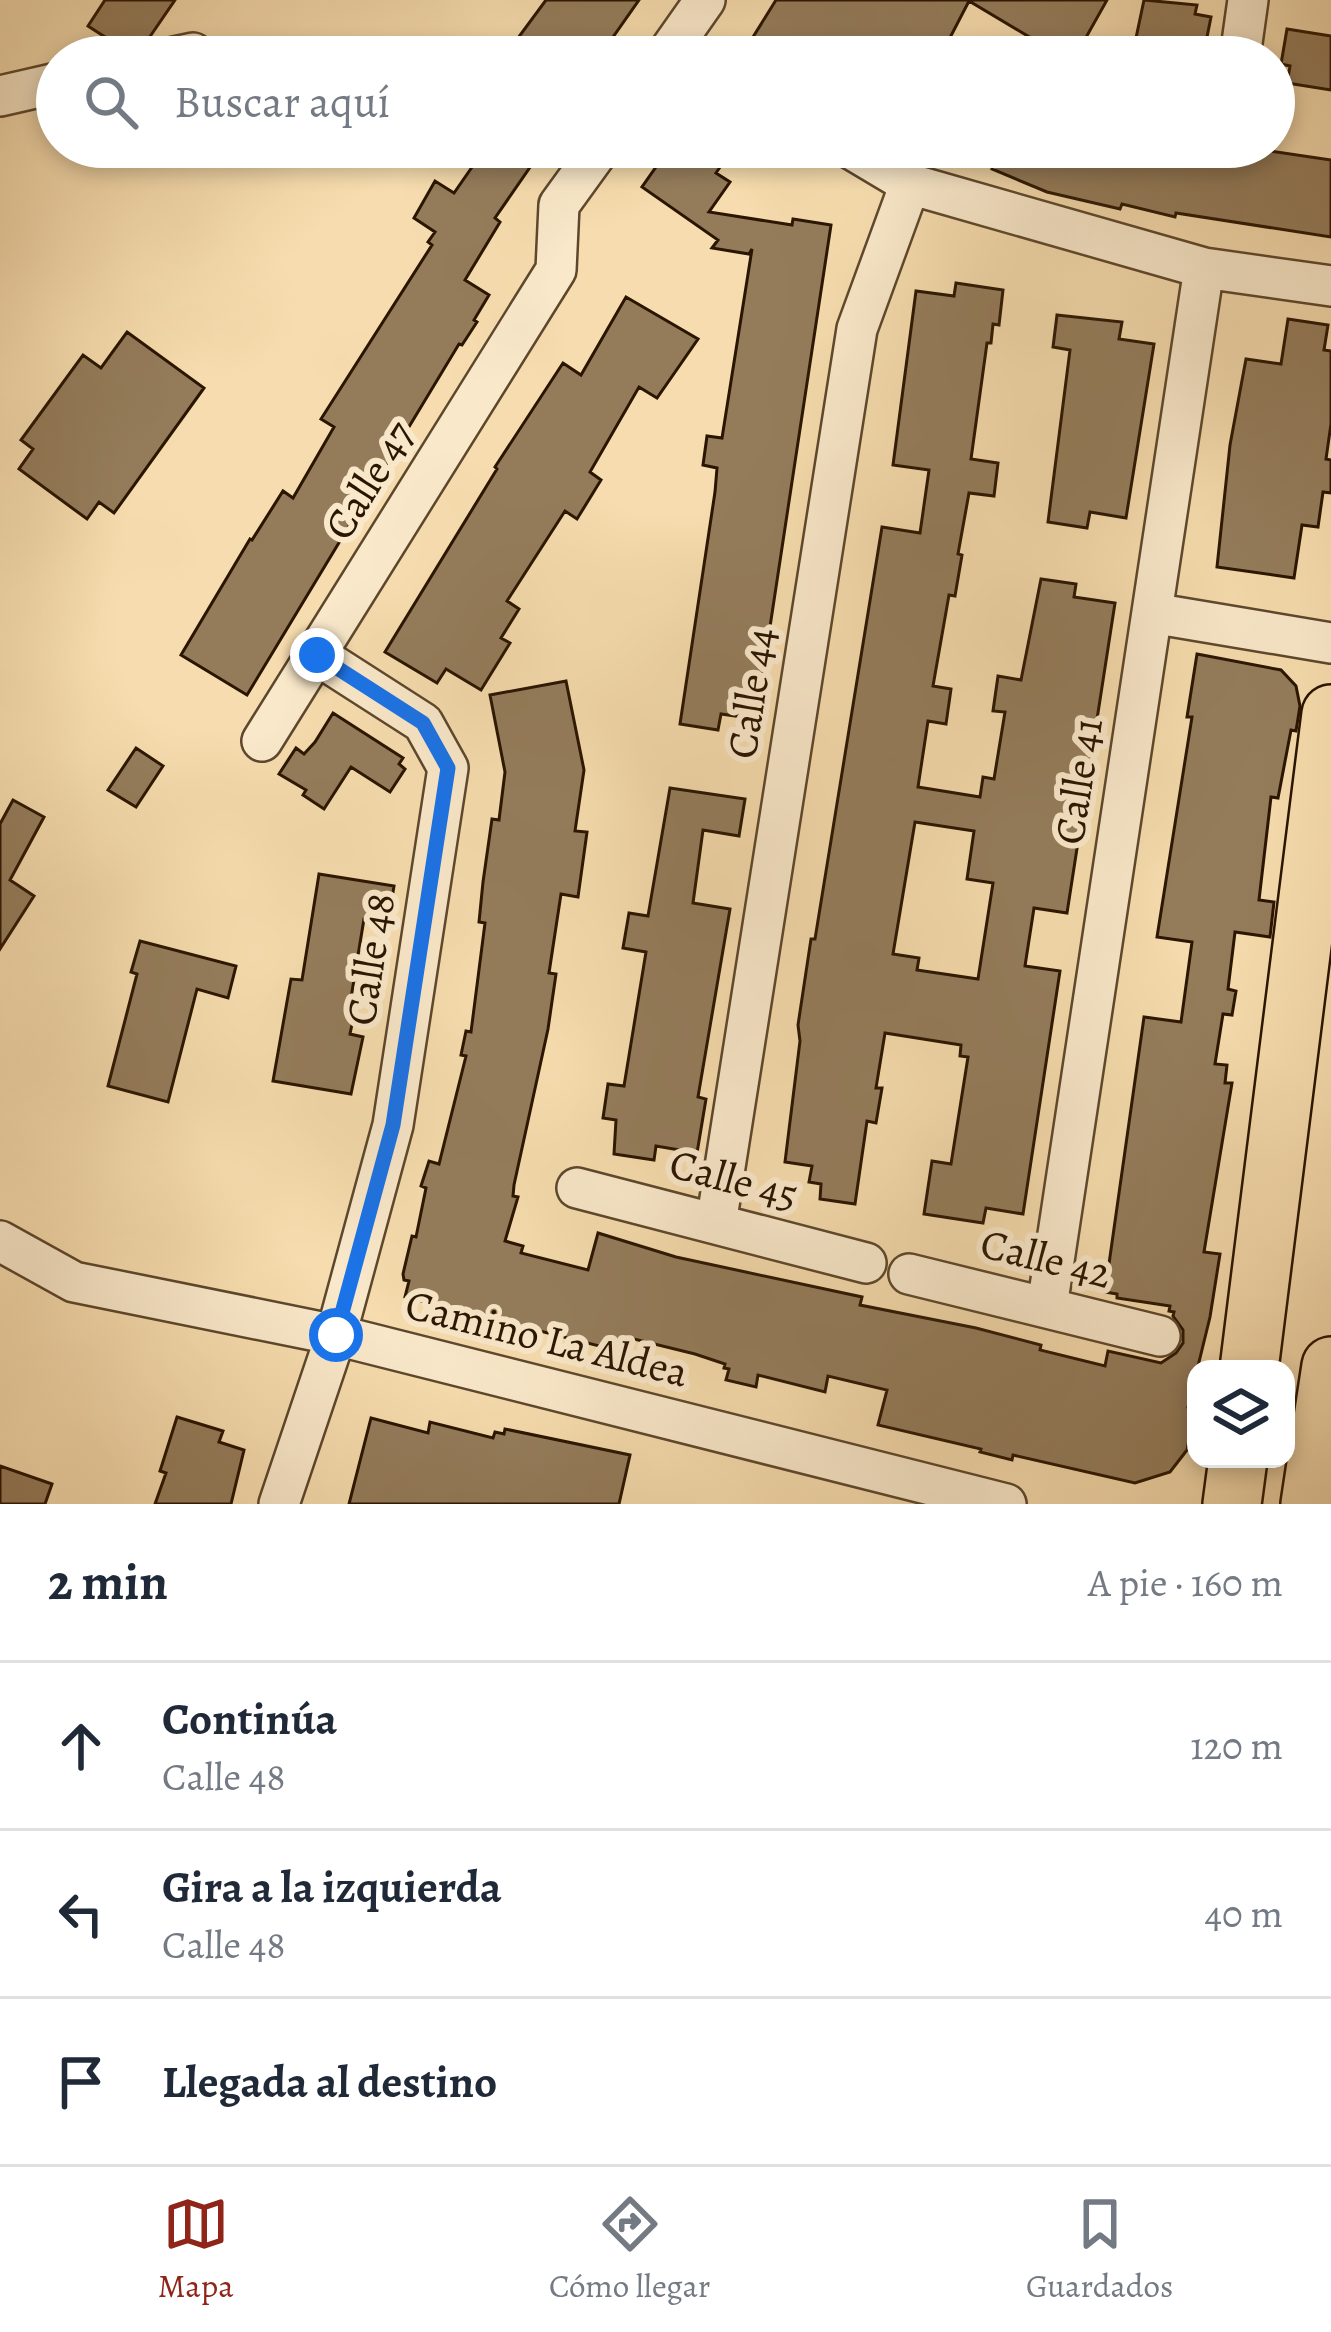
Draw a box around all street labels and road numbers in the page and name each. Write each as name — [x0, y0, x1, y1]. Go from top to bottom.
street label: Calle 47 — [310, 409, 428, 550]
street label: Calle 44 — [713, 624, 789, 762]
street label: Calle 41 — [1040, 714, 1116, 848]
street label: Calle 48 — [331, 889, 409, 1029]
street label: Calle 45 — [664, 1135, 804, 1223]
street label: Calle 42 — [975, 1214, 1117, 1302]
street label: Camino La Aldea — [400, 1275, 694, 1401]

